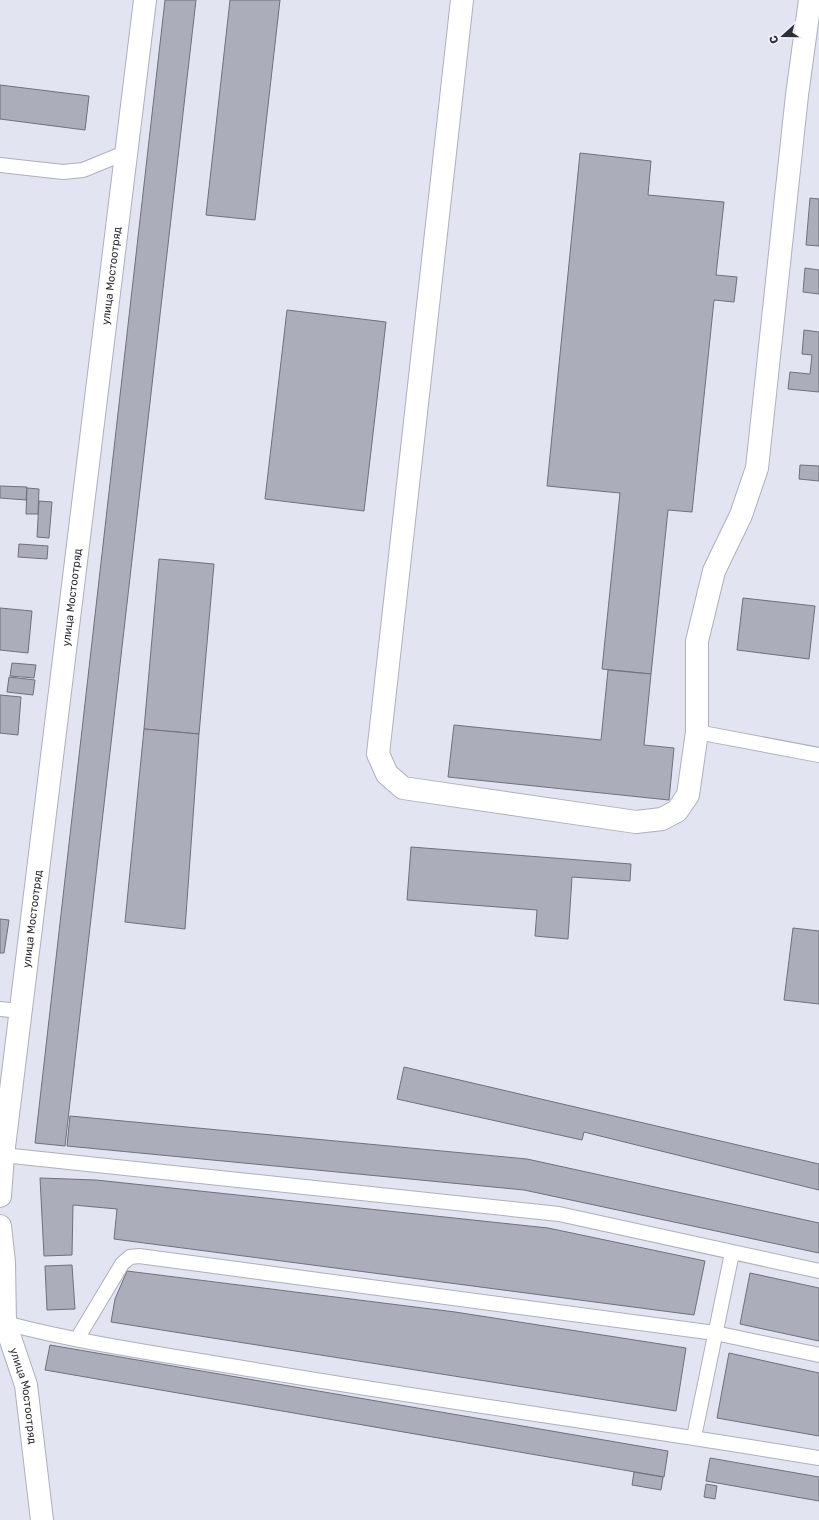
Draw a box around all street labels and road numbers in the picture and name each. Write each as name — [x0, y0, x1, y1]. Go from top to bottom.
street label: улица Мостоотряд — [99, 226, 124, 326]
street label: улица Мостоотряд — [60, 547, 85, 647]
street label: улица Мостоотряд — [20, 869, 45, 969]
street label: улица Мостоотряд — [7, 1346, 39, 1445]

